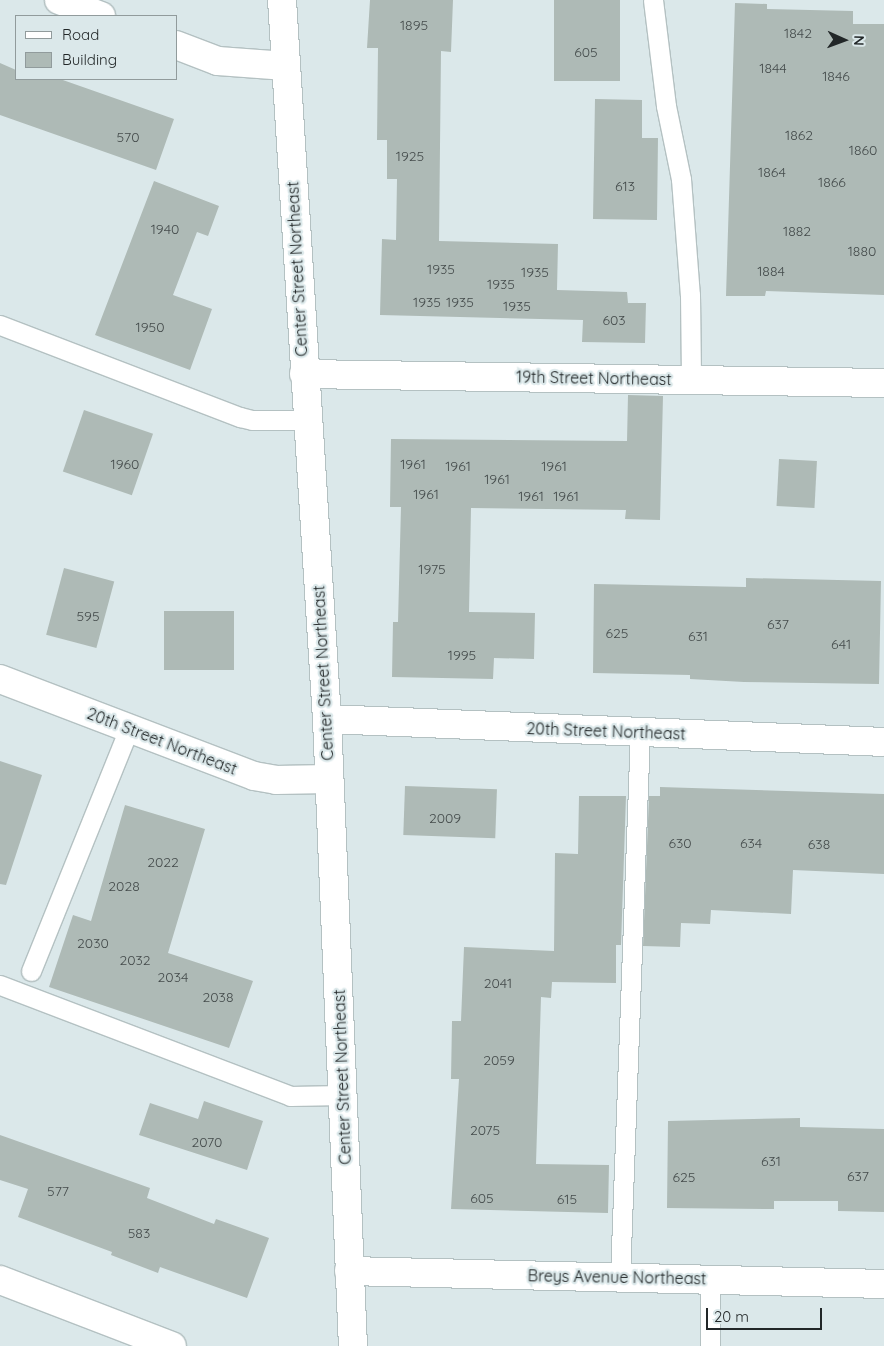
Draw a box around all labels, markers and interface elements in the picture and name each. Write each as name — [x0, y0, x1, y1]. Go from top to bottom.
legend — [15, 15, 178, 80]
north arrow — [819, 15, 869, 65]
house number: 1895 — [400, 17, 428, 33]
text: Road — [62, 25, 99, 44]
house number: 1842 — [784, 25, 812, 41]
text: N — [850, 35, 868, 46]
house number: 605 — [574, 44, 598, 60]
text: Building — [62, 50, 117, 69]
house number: 1844 — [759, 60, 787, 76]
house number: 1846 — [822, 68, 850, 84]
house number: 1862 — [785, 127, 813, 143]
house number: 570 — [116, 129, 140, 145]
house number: 1860 — [849, 142, 877, 158]
house number: 1925 — [396, 148, 424, 164]
house number: 1864 — [758, 164, 786, 180]
house number: 1866 — [818, 174, 846, 190]
house number: 613 — [615, 178, 635, 194]
street label: Center Street Northeast — [283, 181, 311, 357]
house number: 1940 — [151, 221, 179, 237]
house number: 1882 — [783, 223, 811, 239]
house number: 1880 — [848, 243, 876, 259]
house number: 1935 — [427, 261, 455, 277]
house number: 1884 — [757, 263, 785, 279]
house number: 1935 — [521, 264, 549, 280]
house number: 1935 — [487, 276, 515, 292]
house number: 1935 — [413, 294, 441, 310]
house number: 1935 — [446, 294, 474, 310]
house number: 1935 — [503, 298, 531, 314]
house number: 603 — [602, 312, 626, 328]
house number: 1950 — [136, 319, 164, 335]
street label: 19th Street Northeast — [516, 367, 672, 389]
house number: 1960 — [111, 456, 139, 472]
house number: 1961 — [400, 456, 426, 472]
house number: 1961 — [445, 458, 471, 474]
house number: 1961 — [541, 458, 567, 474]
house number: 1961 — [484, 471, 510, 487]
house number: 1961 — [413, 486, 439, 502]
house number: 1961 — [518, 488, 544, 504]
house number: 1961 — [553, 488, 579, 504]
house number: 1975 — [418, 561, 446, 577]
street label: Center Street Northeast — [309, 585, 337, 761]
house number: 595 — [76, 608, 100, 624]
house number: 637 — [767, 616, 789, 632]
house number: 625 — [606, 625, 628, 641]
house number: 631 — [688, 628, 708, 644]
house number: 641 — [831, 636, 851, 652]
house number: 1995 — [448, 647, 476, 663]
street label: 20th Street Northeast — [84, 704, 240, 778]
street label: 20th Street Northeast — [526, 719, 686, 743]
house number: 2009 — [429, 810, 461, 826]
house number: 630 — [668, 835, 692, 851]
house number: 634 — [740, 835, 762, 851]
house number: 638 — [808, 836, 830, 852]
house number: 2022 — [147, 854, 179, 870]
house number: 2028 — [108, 878, 140, 894]
house number: 2030 — [77, 935, 109, 951]
house number: 2032 — [119, 952, 151, 968]
house number: 2034 — [158, 969, 188, 985]
house number: 2041 — [484, 975, 512, 991]
house number: 2038 — [203, 989, 233, 1005]
street label: Center Street Northeast — [329, 989, 355, 1165]
house number: 2059 — [483, 1052, 515, 1068]
house number: 2075 — [470, 1122, 500, 1138]
house number: 2070 — [192, 1134, 222, 1150]
house number: 631 — [761, 1153, 781, 1169]
house number: 637 — [847, 1168, 869, 1184]
house number: 625 — [673, 1169, 695, 1185]
house number: 577 — [47, 1183, 69, 1199]
house number: 605 — [470, 1190, 494, 1206]
house number: 615 — [557, 1191, 577, 1207]
house number: 583 — [128, 1225, 150, 1241]
street label: Breys Avenue Northeast — [527, 1266, 707, 1288]
scale bar — [709, 1298, 825, 1330]
text: 20 m — [714, 1307, 749, 1326]

